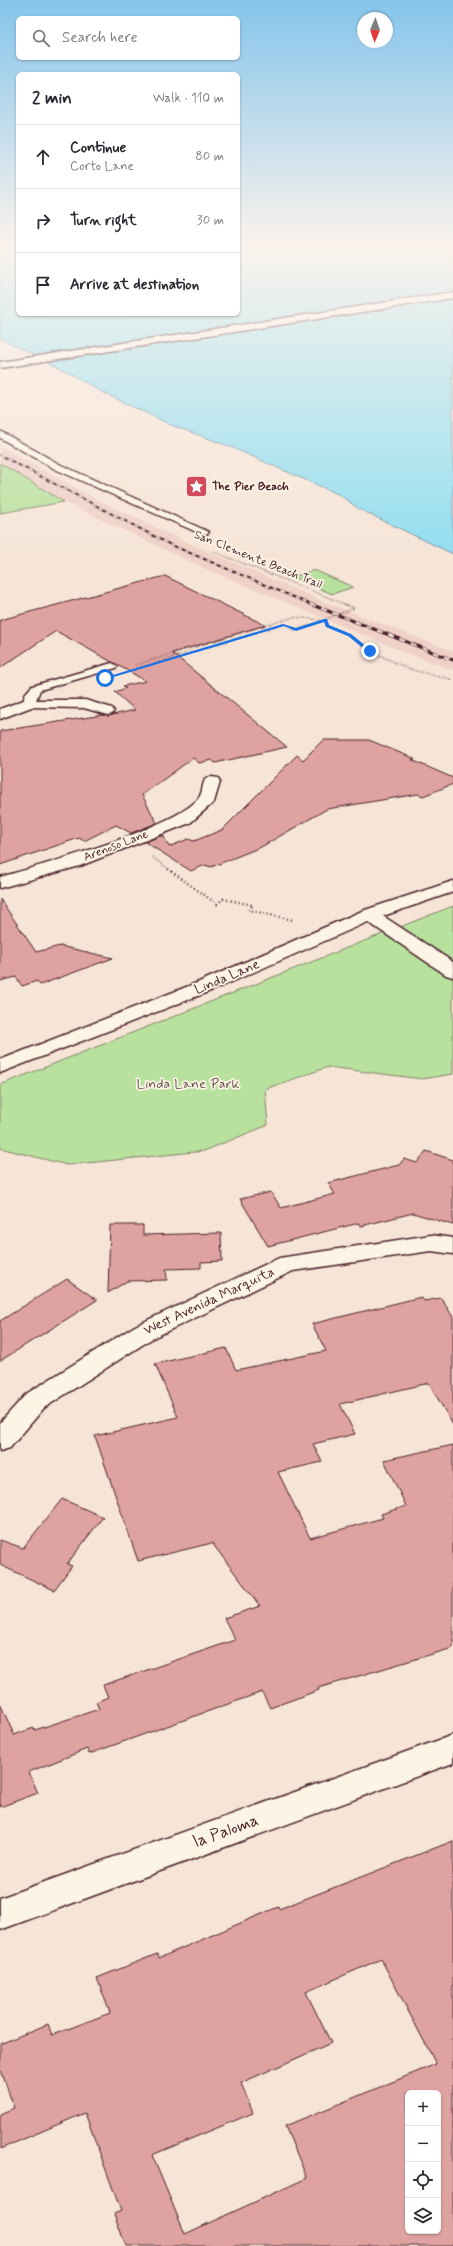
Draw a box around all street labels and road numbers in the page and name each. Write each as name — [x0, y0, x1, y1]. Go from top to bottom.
street label: San Clemente Beach Trail — [192, 527, 324, 593]
street label: Arenoso Lane — [81, 826, 151, 866]
street label: Linda Lane — [192, 955, 263, 999]
street label: West Avenida Marquita — [141, 1263, 277, 1339]
street label: la Paloma — [190, 1809, 262, 1853]

